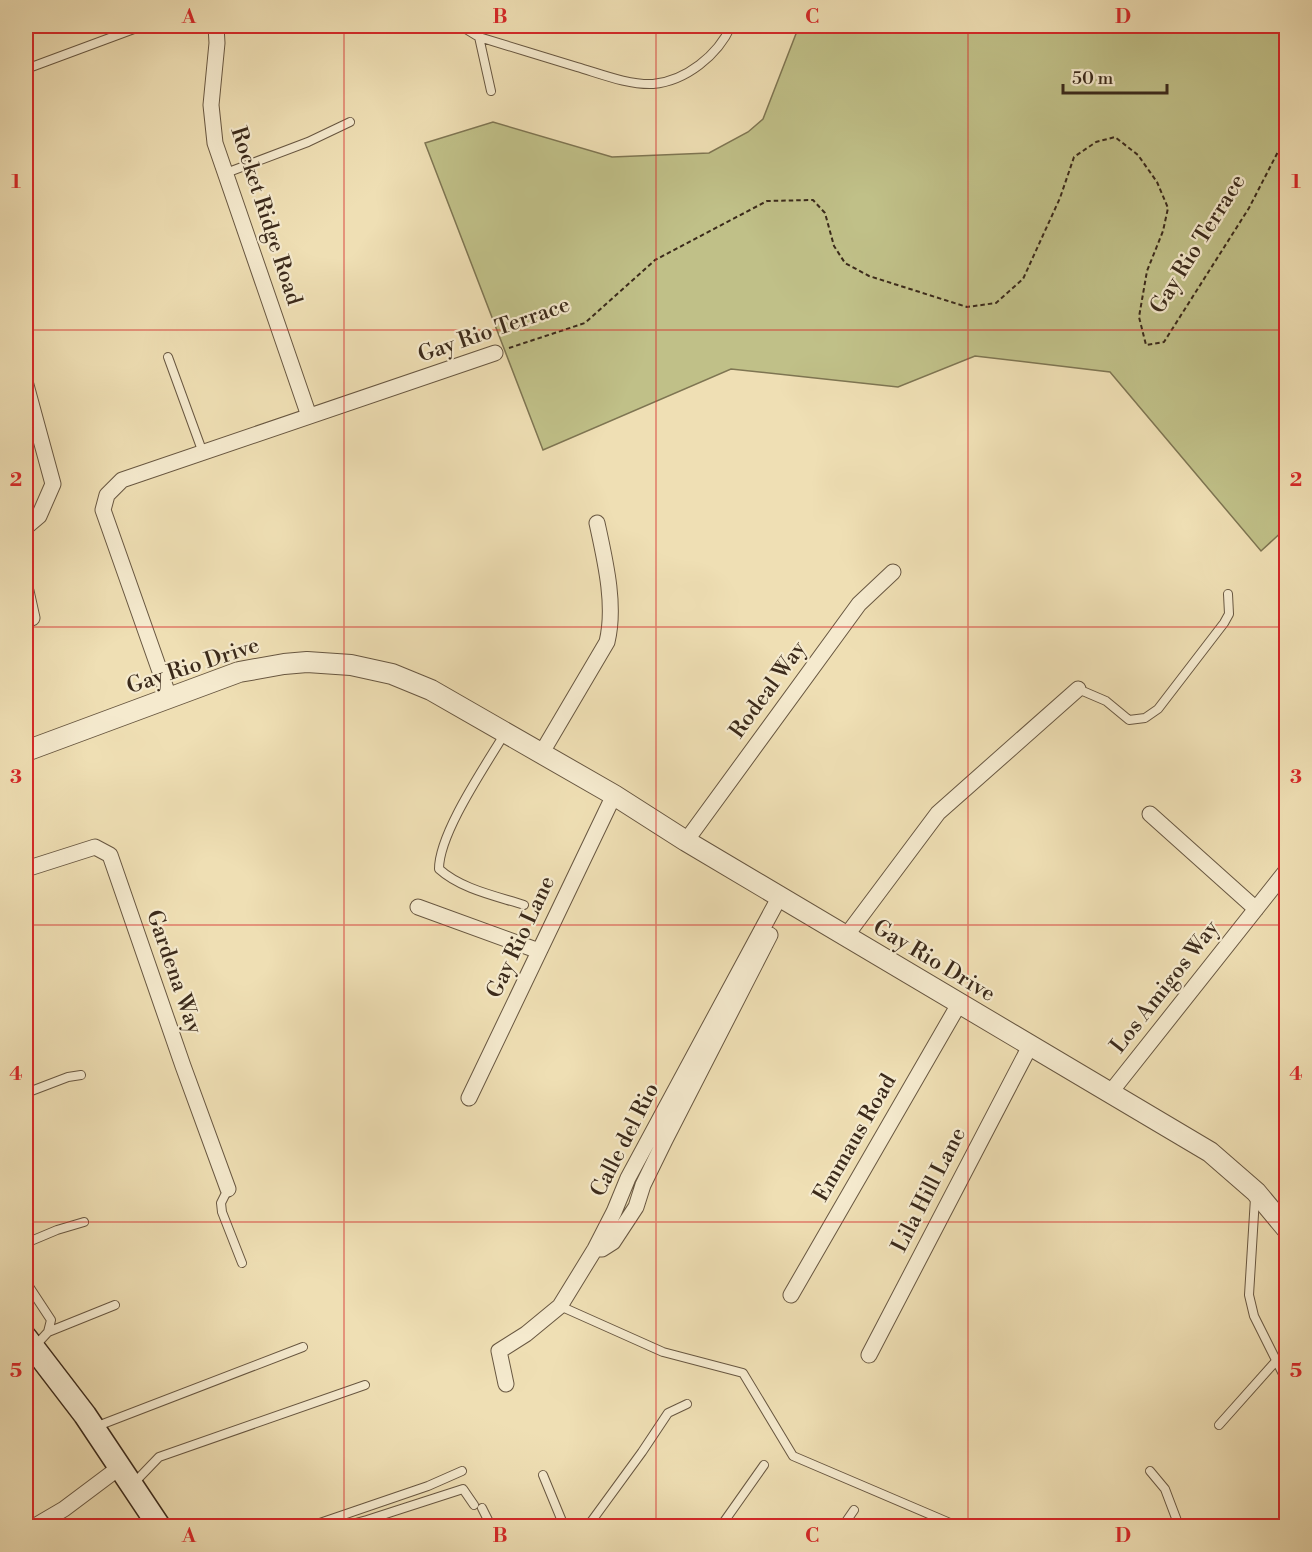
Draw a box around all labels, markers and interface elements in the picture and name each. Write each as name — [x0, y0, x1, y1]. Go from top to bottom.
text: A — [181, 5, 197, 30]
text: B — [492, 5, 508, 30]
text: C — [805, 5, 819, 30]
text: D — [1115, 5, 1131, 30]
scale bar — [1063, 57, 1166, 95]
text: 50 m — [1072, 67, 1114, 90]
street label: Rocket Ridge Road — [224, 123, 308, 309]
street label: Gay Rio Terrace — [1144, 169, 1252, 319]
text: 1 — [11, 170, 21, 195]
text: 1 — [1291, 170, 1301, 195]
street label: Gay Rio Terrace — [414, 291, 574, 369]
text: 2 — [10, 468, 22, 493]
text: 2 — [1290, 468, 1302, 493]
street label: Gay Rio Drive — [123, 632, 263, 700]
street label: Rodeal Way — [724, 636, 812, 744]
text: 3 — [10, 765, 22, 790]
text: 3 — [1290, 765, 1302, 790]
street label: Gay Rio Lane — [481, 872, 561, 1002]
street label: Gardena Way — [140, 906, 208, 1038]
street label: Gay Rio Drive — [868, 914, 1000, 1008]
street label: Los Amigos Way — [1105, 915, 1225, 1059]
text: 4 — [9, 1062, 23, 1087]
text: 4 — [1289, 1062, 1303, 1087]
street label: Emmaus Road — [808, 1069, 903, 1207]
street label: Calle del Rio — [585, 1078, 665, 1202]
street label: Lila Hill Lane — [886, 1123, 972, 1257]
text: 5 — [10, 1359, 22, 1384]
text: 5 — [1290, 1359, 1302, 1384]
text: A — [181, 1524, 197, 1549]
text: B — [492, 1524, 508, 1549]
text: C — [805, 1524, 819, 1549]
text: D — [1115, 1524, 1131, 1549]

